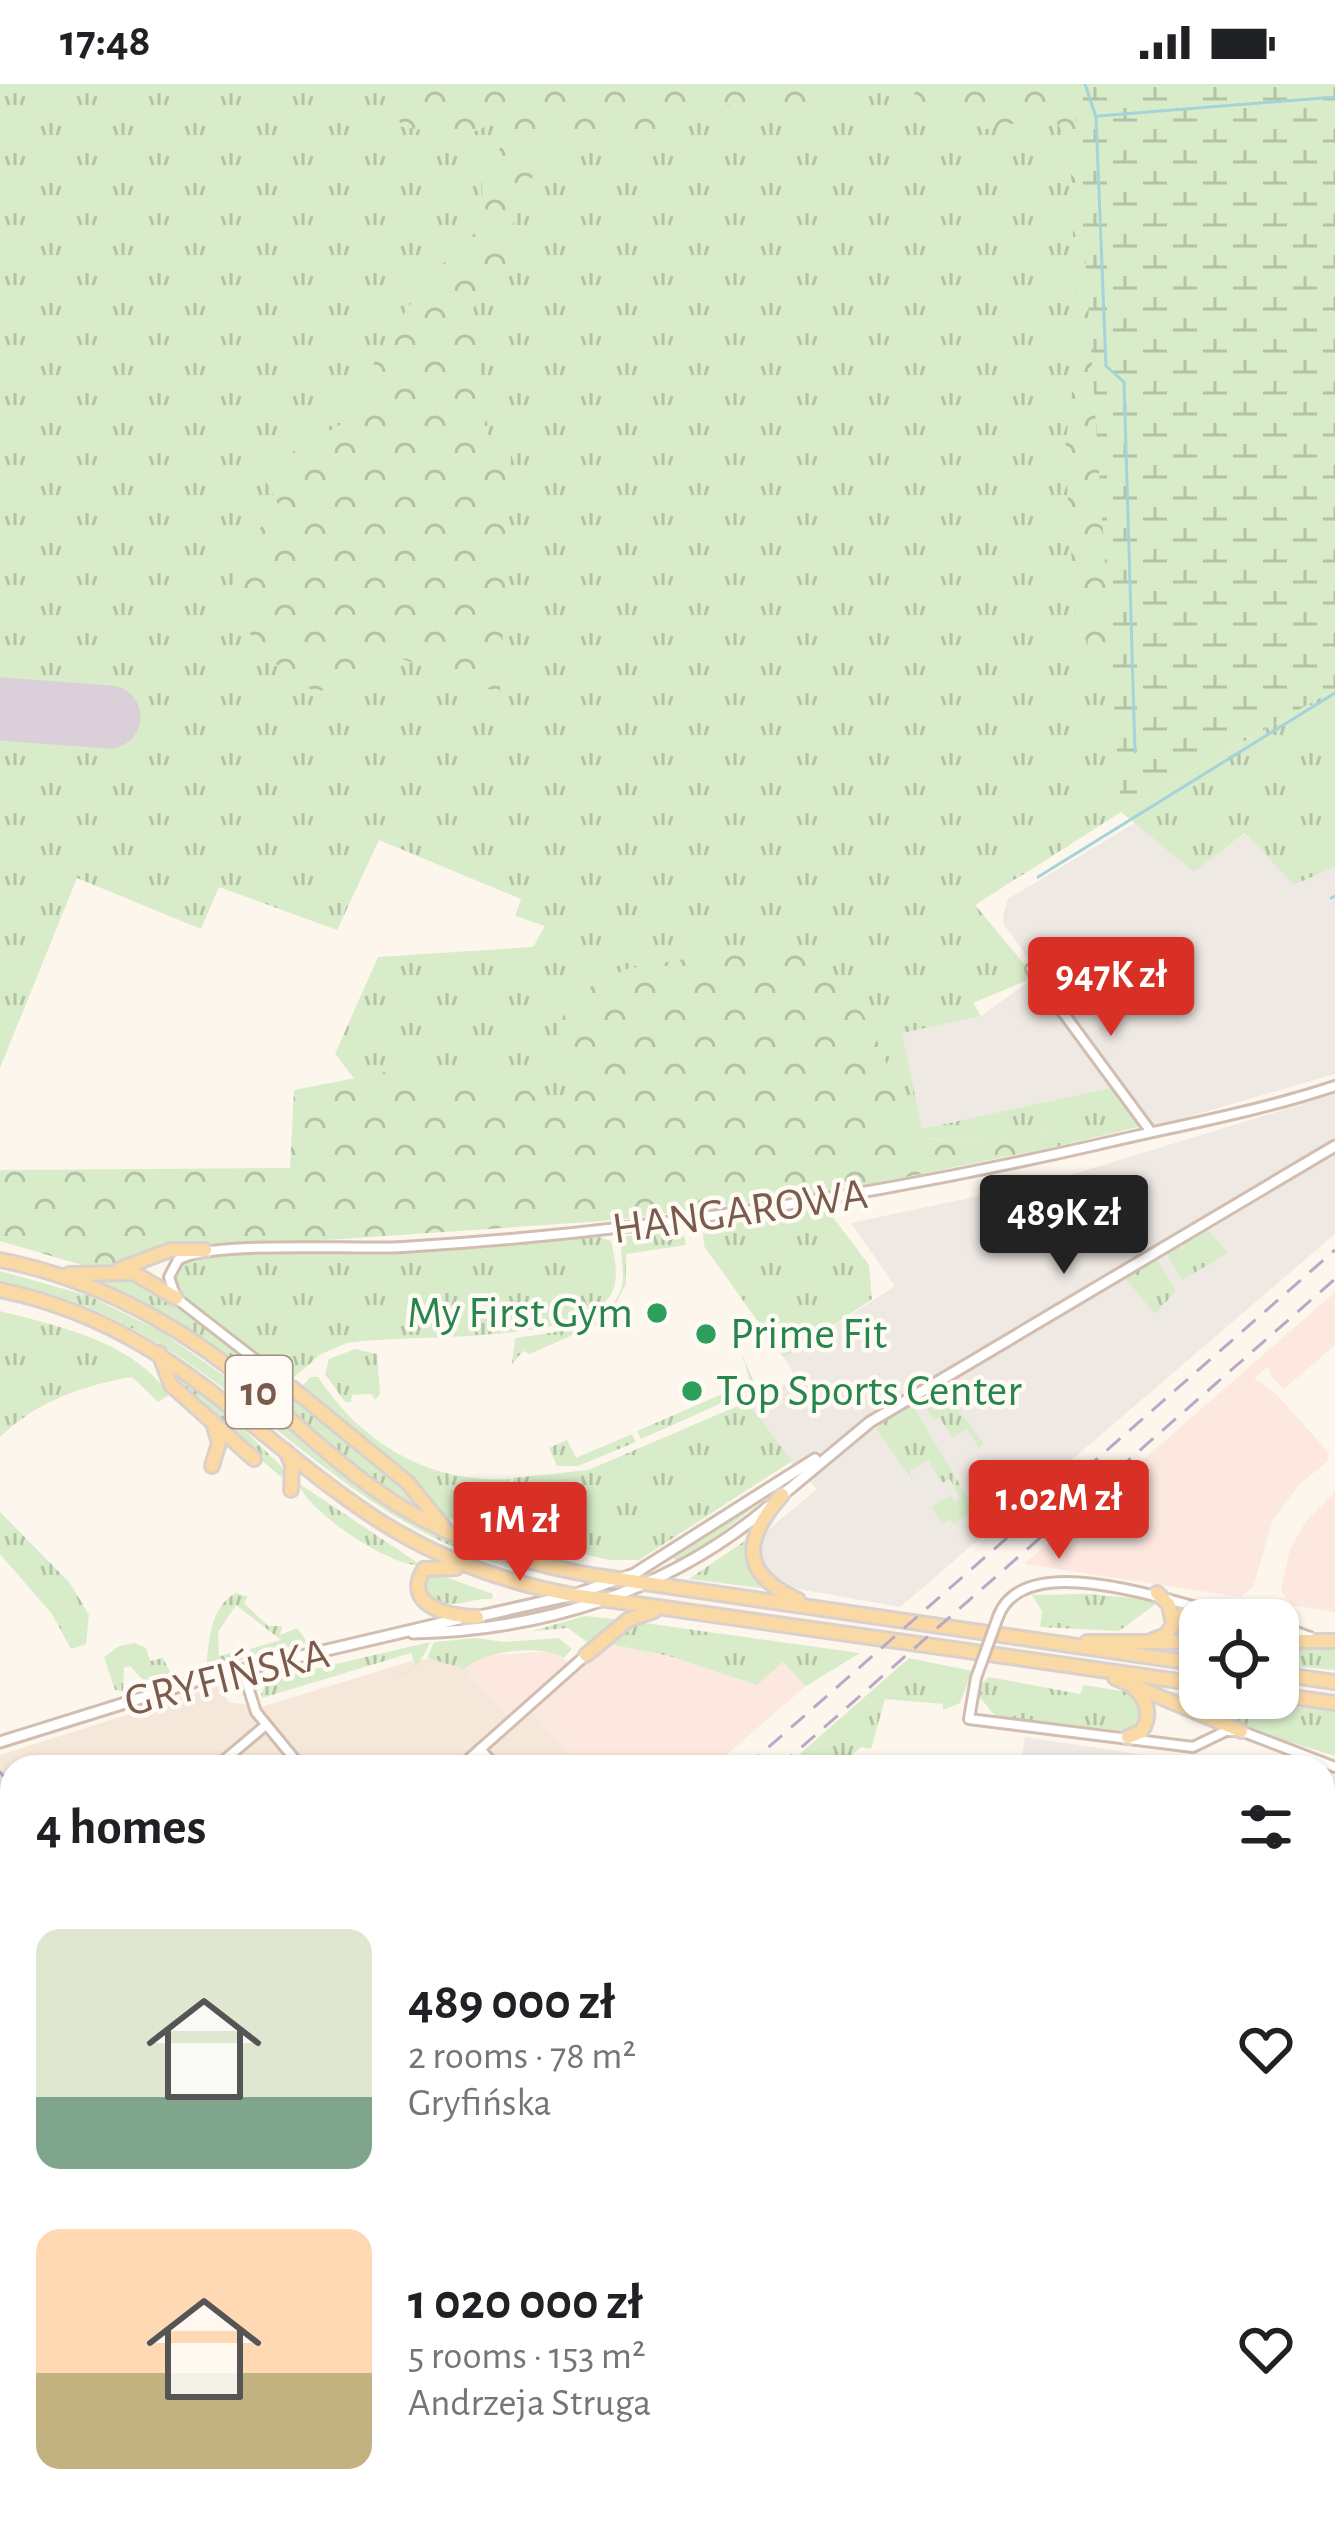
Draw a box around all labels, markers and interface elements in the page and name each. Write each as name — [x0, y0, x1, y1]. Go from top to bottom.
text: 17:48 — [60, 19, 151, 64]
pin: 947K zł — [1000, 937, 1222, 1039]
text: 947K zł — [1055, 956, 1167, 995]
street label: HANGAROWA — [609, 1172, 871, 1252]
pin: 489K zł — [953, 1175, 1175, 1277]
text: 489K zł — [1007, 1194, 1121, 1233]
place label: My First Gym — [407, 1291, 633, 1336]
marker: My First Gym — [644, 1300, 670, 1326]
place label: Prime Fit — [730, 1312, 887, 1357]
marker: Prime Fit — [693, 1321, 719, 1347]
road number: 10 — [226, 1356, 292, 1428]
place label: Top Sports Center — [716, 1369, 1022, 1414]
marker: Top Sports Center — [679, 1378, 705, 1404]
pin: 1.02M zł — [935, 1460, 1183, 1562]
text: 1.02M zł — [996, 1479, 1122, 1518]
pin: 1M zł — [436, 1482, 604, 1584]
text: 1M zł — [481, 1501, 559, 1540]
map controls — [1179, 1599, 1299, 1719]
button: locate — [1179, 1599, 1299, 1719]
street label: GRYFIŃSKA — [119, 1627, 334, 1725]
icon: filters — [1233, 1794, 1299, 1860]
text: 4 homes — [36, 1802, 206, 1853]
icon: home — [132, 1977, 276, 2121]
text: 489 000 zł — [408, 1977, 615, 2028]
icon: heart — [1233, 2016, 1299, 2082]
text: 2 rooms · 78 m² — [408, 2037, 636, 2076]
text: Gryfińska — [408, 2084, 552, 2123]
icon: home — [132, 2277, 276, 2421]
text: 1 020 000 zł — [408, 2277, 643, 2328]
icon: heart — [1233, 2316, 1299, 2382]
text: 5 rooms · 153 m² — [408, 2337, 646, 2376]
text: Andrzeja Struga — [408, 2384, 651, 2423]

